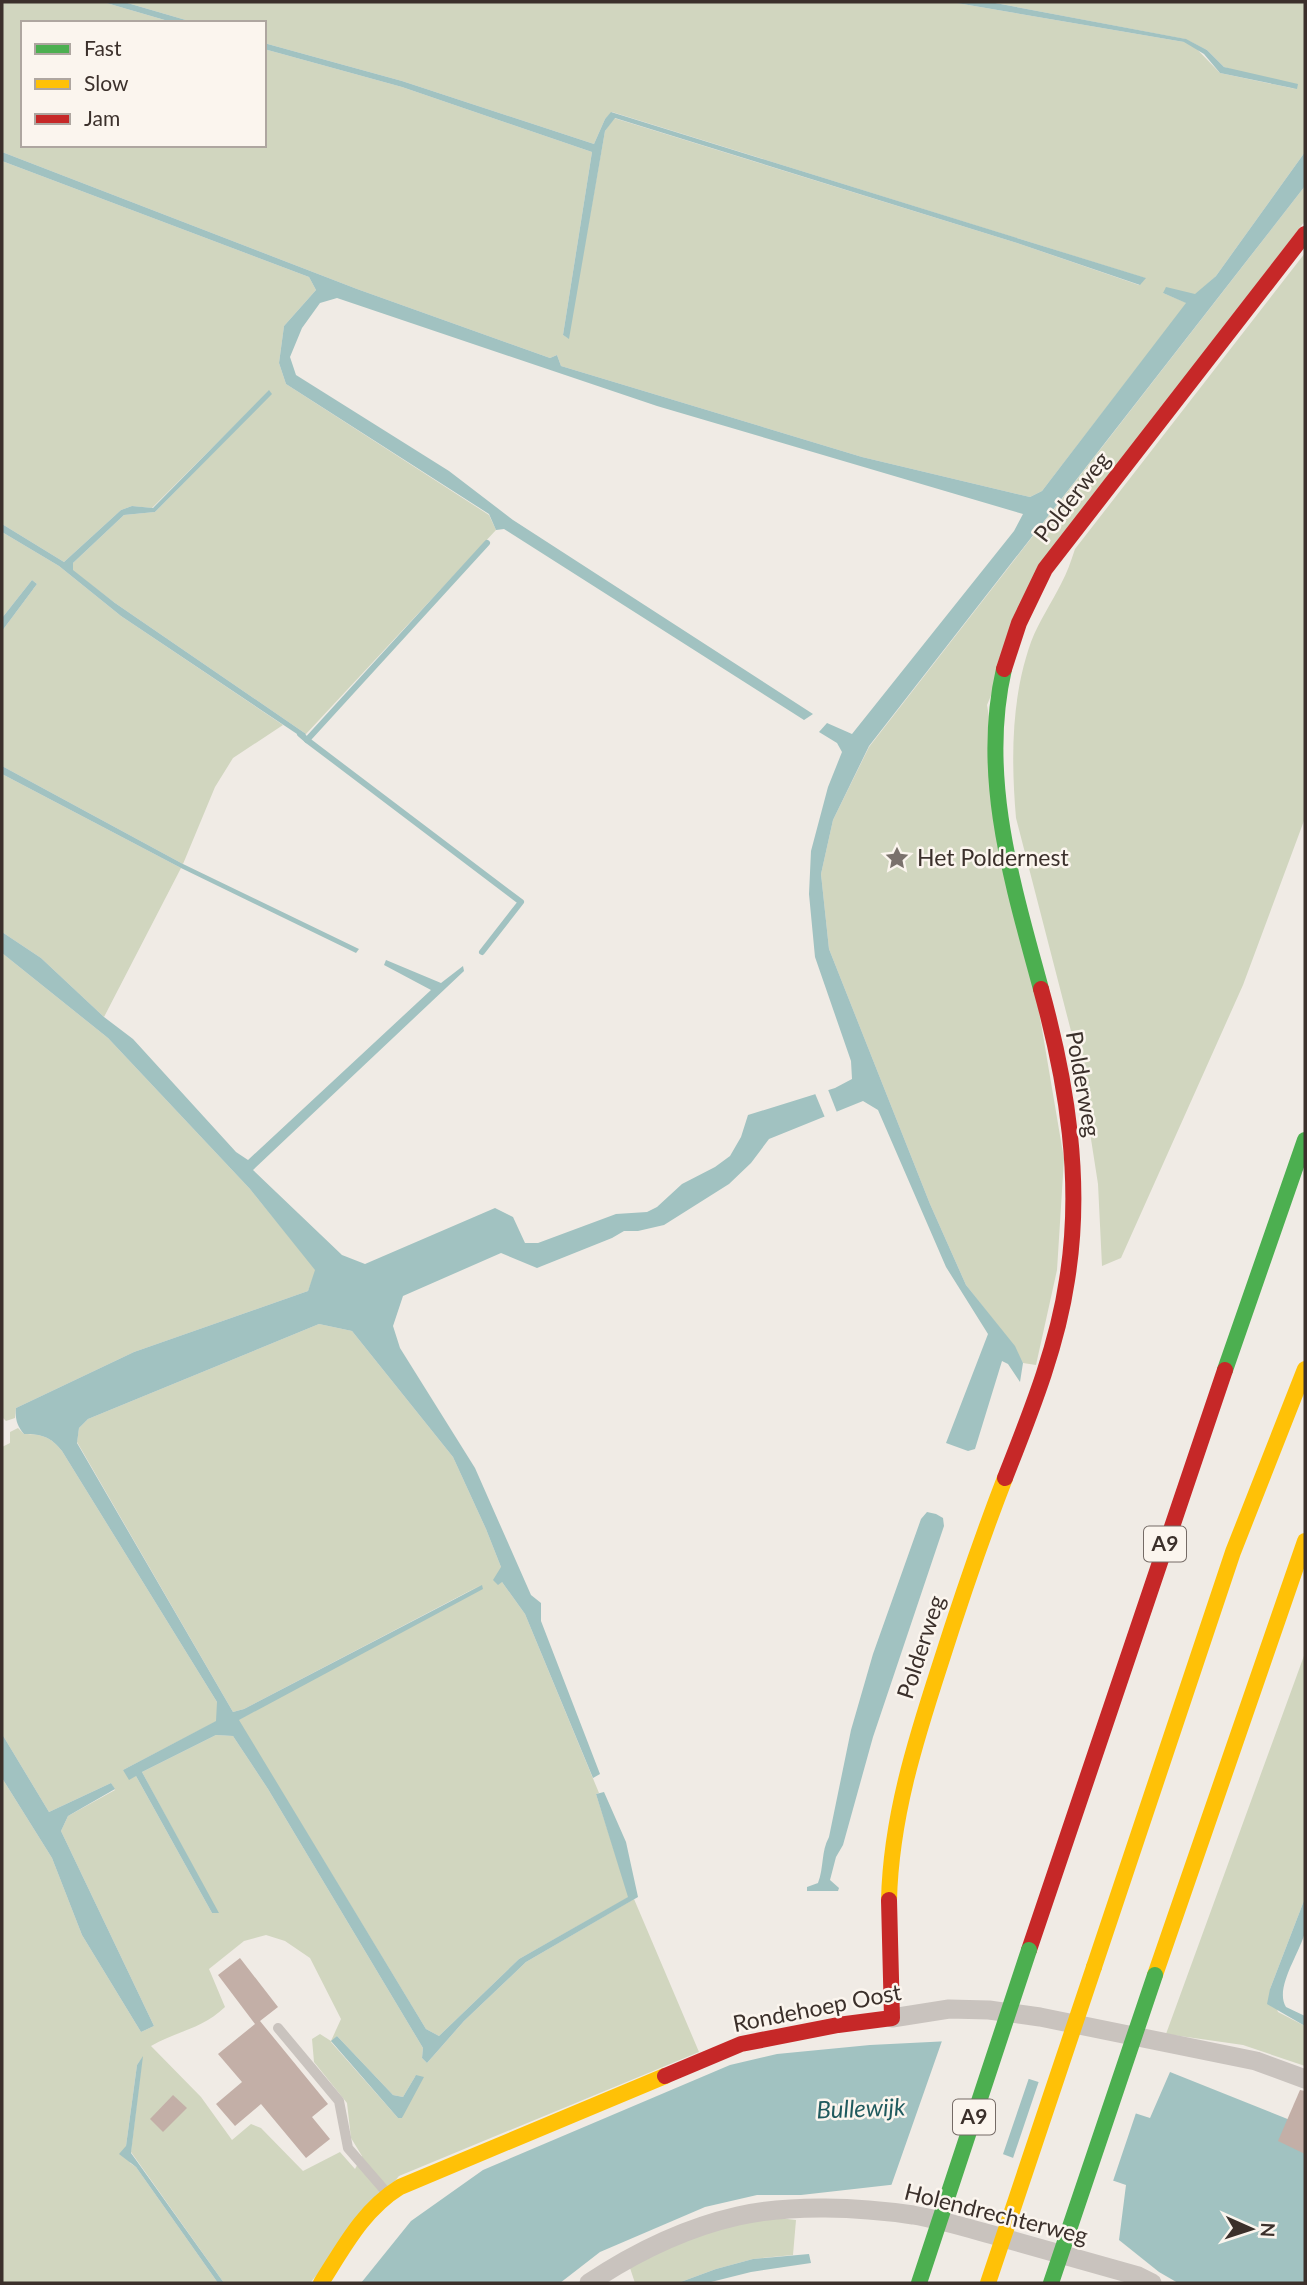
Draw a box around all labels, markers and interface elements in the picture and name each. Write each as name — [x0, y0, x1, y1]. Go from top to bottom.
legend — [21, 21, 266, 147]
text: Fast — [84, 35, 122, 60]
text: Slow — [84, 70, 129, 95]
text: Jam — [84, 105, 120, 130]
street label: Polderweg — [1027, 446, 1115, 547]
place label: Het Poldernest — [917, 843, 1069, 871]
place icon: Het Poldernest — [883, 844, 911, 872]
street label: Polderweg — [1061, 1029, 1107, 1139]
road number: A9 — [1144, 1526, 1186, 1562]
street label: Polderweg — [890, 1591, 950, 1702]
street label: Rondehoep Oost — [730, 1977, 904, 2037]
water label: Bullewijk — [816, 2091, 907, 2124]
road number: A9 — [953, 2100, 995, 2134]
street label: Holendrechterweg — [902, 2177, 1091, 2249]
north arrow — [1216, 2194, 1286, 2264]
text: N — [1257, 2222, 1280, 2238]

